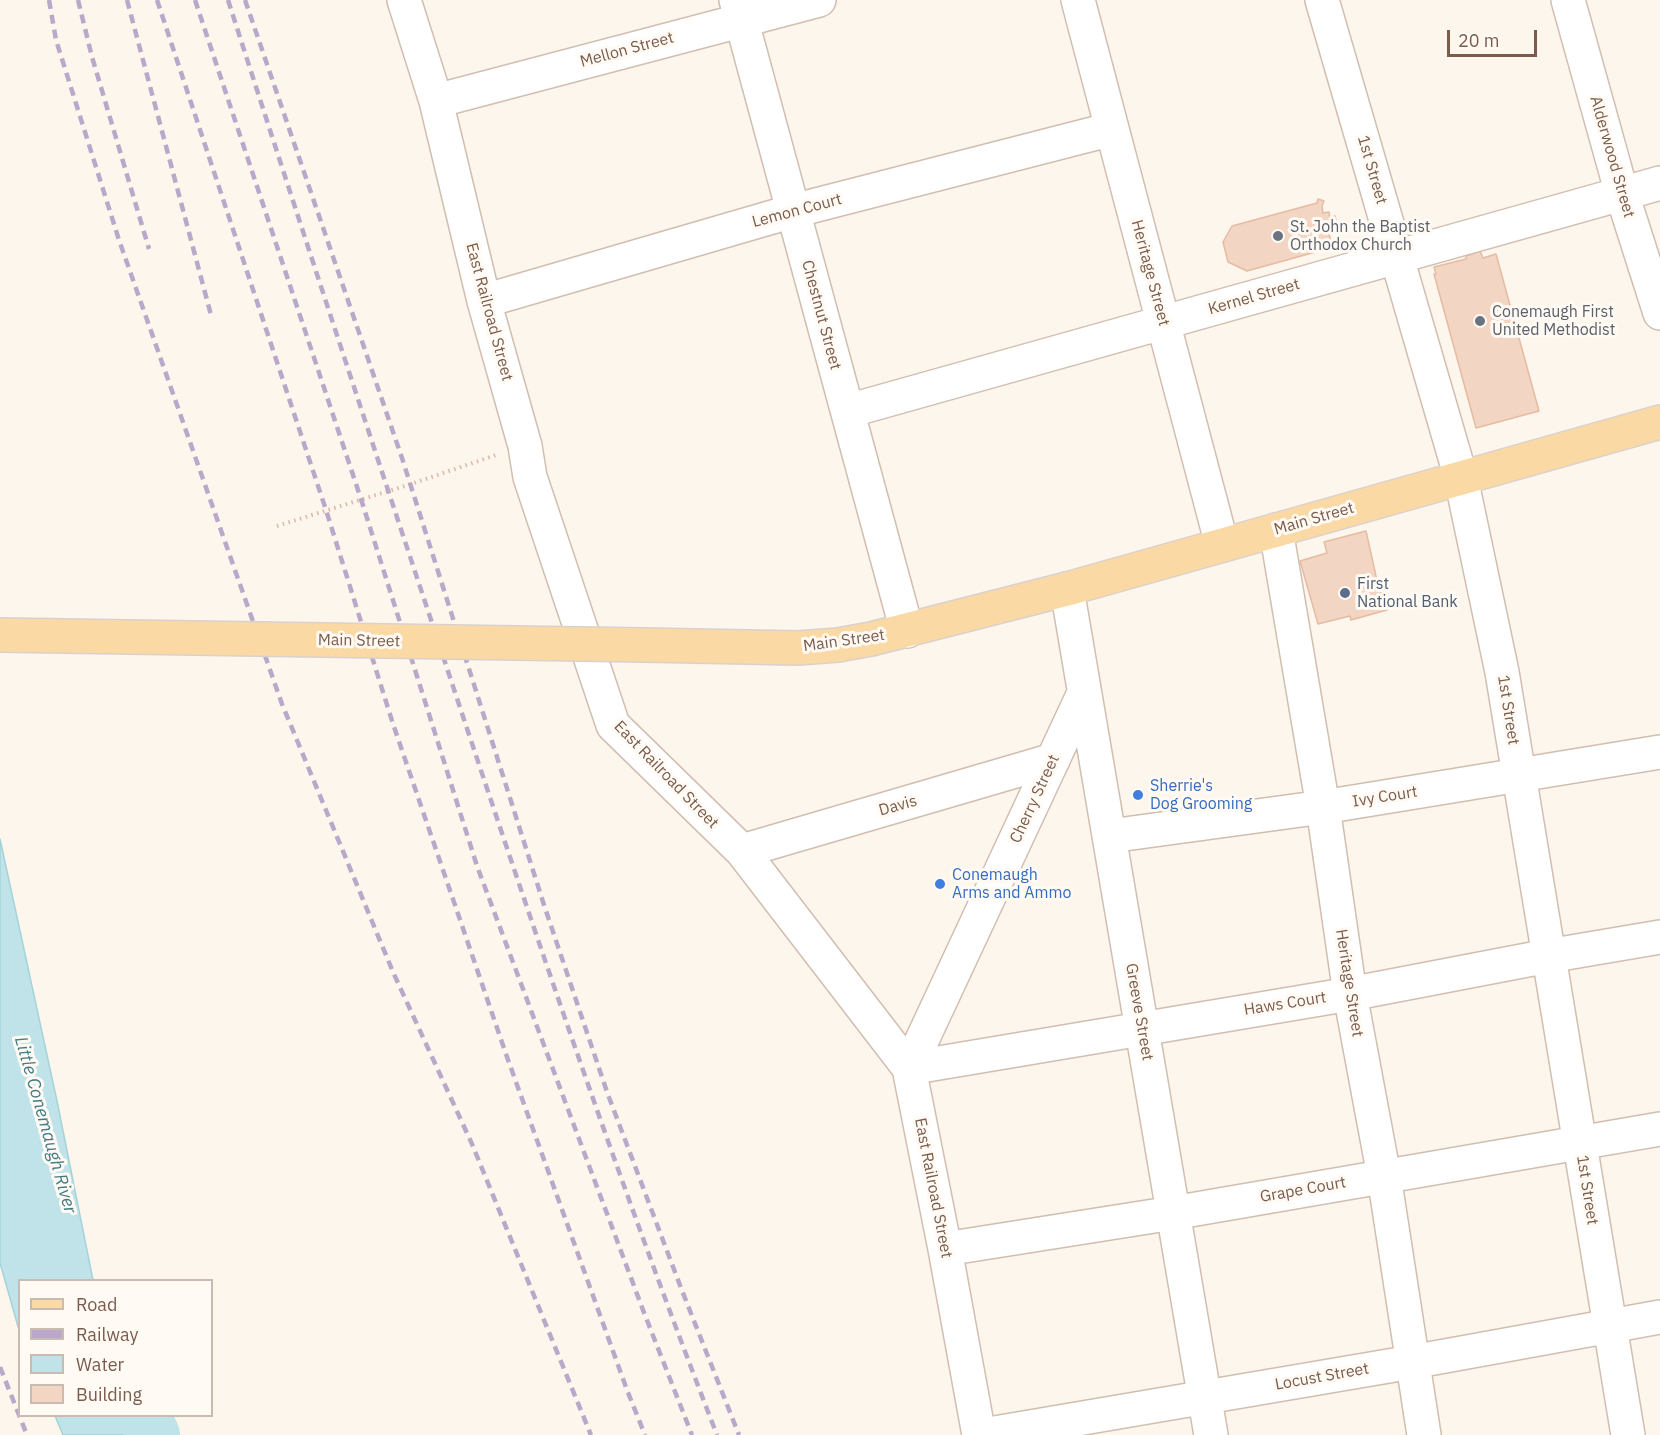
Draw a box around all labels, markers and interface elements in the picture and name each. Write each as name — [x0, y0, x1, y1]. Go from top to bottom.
scale bar — [1450, 18, 1540, 56]
street label: Mellon Street — [578, 28, 676, 72]
text: 20 m — [1458, 29, 1500, 52]
street label: Alderwood Street — [1585, 94, 1639, 220]
street label: 1st Street — [1353, 133, 1391, 207]
street label: Lemon Court — [750, 190, 844, 232]
place label: St. John the Baptist Orthodox Church — [1290, 217, 1430, 255]
street label: Heritage Street — [1127, 218, 1173, 328]
marker: St. John the Baptist Orthodox Church — [1271, 229, 1285, 243]
street label: East Railroad Street — [461, 241, 517, 383]
street label: Chestnut Street — [797, 258, 845, 372]
street label: Kernel Street — [1206, 275, 1302, 319]
place label: Conemaugh First United Methodist — [1492, 302, 1615, 340]
marker: Conemaugh First United Methodist — [1473, 314, 1487, 328]
street label: Main Street — [1272, 498, 1356, 540]
place label: First National Bank — [1357, 574, 1458, 612]
marker: First National Bank — [1338, 586, 1352, 600]
street label: Main Street — [802, 626, 886, 656]
street label: Main Street — [318, 631, 400, 651]
street label: 1st Street — [1493, 674, 1523, 746]
street label: East Railroad Street — [610, 717, 722, 833]
street label: Cherry Street — [1006, 752, 1064, 846]
place label: Sherrie's Dog Grooming — [1150, 776, 1252, 814]
street label: Ivy Court — [1351, 782, 1419, 812]
marker: Sherrie's Dog Grooming — [1131, 788, 1145, 802]
street label: Davis — [877, 791, 919, 821]
place label: Conemaugh Arms and Ammo — [952, 865, 1072, 903]
marker: Conemaugh Arms and Ammo — [933, 877, 947, 891]
street label: Heritage Street — [1331, 928, 1367, 1038]
street label: Greeve Street — [1121, 962, 1157, 1062]
street label: Haws Court — [1242, 988, 1328, 1020]
water label: Little Conemaugh River — [9, 1034, 81, 1216]
street label: East Railroad Street — [910, 1116, 956, 1260]
street label: 1st Street — [1572, 1154, 1602, 1226]
street label: Grape Court — [1259, 1173, 1347, 1207]
legend — [18, 1279, 213, 1417]
text: Road — [76, 1293, 117, 1316]
text: Railway — [76, 1323, 138, 1346]
text: Water — [76, 1353, 124, 1376]
street label: Locust Street — [1274, 1359, 1370, 1395]
text: Building — [76, 1383, 142, 1406]

